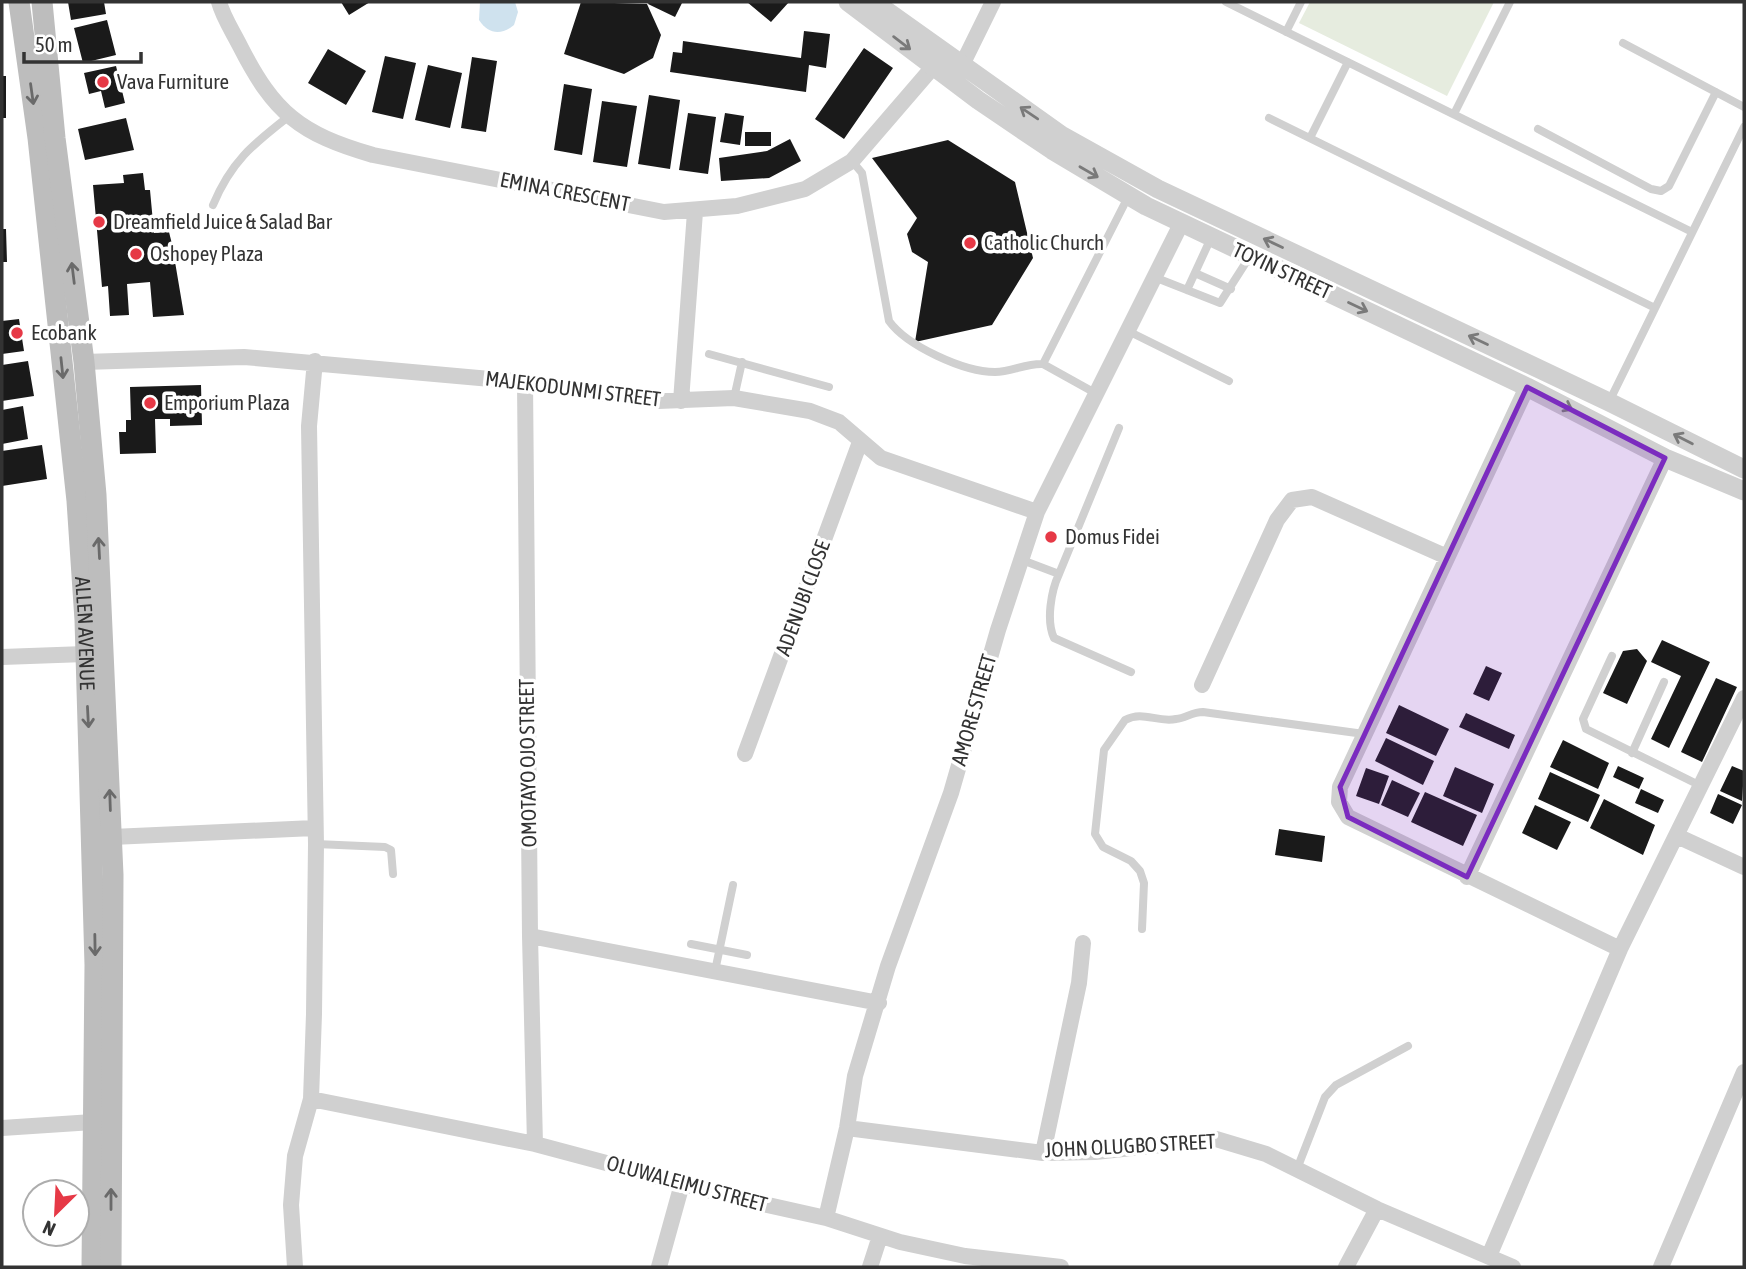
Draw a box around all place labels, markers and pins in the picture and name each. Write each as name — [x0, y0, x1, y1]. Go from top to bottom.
place label: Vava Furniture — [117, 69, 229, 93]
marker: Vava Furniture — [95, 74, 111, 90]
place label: Dreamfield Juice & Salad Bar — [113, 209, 333, 233]
marker: Dreamfield Juice & Salad Bar — [91, 214, 107, 230]
place label: Catholic Church — [984, 230, 1104, 254]
marker: Catholic Church — [962, 235, 978, 251]
place label: Oshopey Plaza — [150, 241, 263, 265]
marker: Oshopey Plaza — [128, 246, 144, 262]
place label: Ecobank — [31, 320, 97, 344]
marker: Ecobank — [9, 325, 25, 341]
place label: Emporium Plaza — [164, 390, 290, 414]
marker: Emporium Plaza — [142, 395, 158, 411]
place label: Domus Fidei — [1065, 524, 1160, 548]
marker: Domus Fidei — [1043, 529, 1059, 545]

